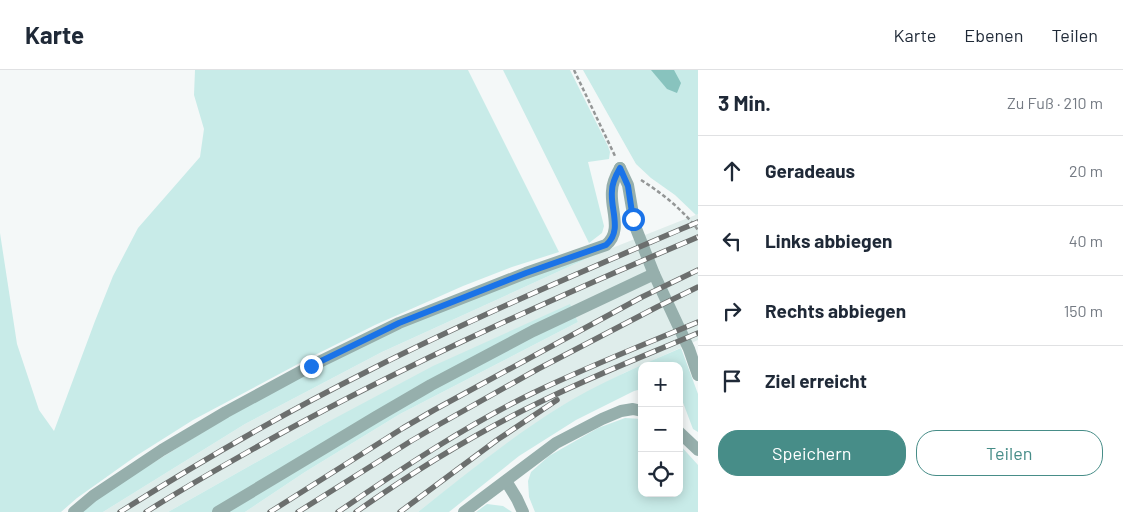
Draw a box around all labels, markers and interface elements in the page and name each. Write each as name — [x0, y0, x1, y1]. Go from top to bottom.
text: Karte — [25, 20, 84, 49]
text: Karte — [893, 24, 936, 46]
text: Ebenen — [964, 24, 1023, 46]
text: Teilen — [1051, 24, 1098, 46]
text: 3 Min. — [718, 90, 771, 115]
text: Zu Fuß · 210 m — [1007, 93, 1103, 112]
icon: ahead — [718, 157, 746, 185]
text: Geradeaus — [765, 159, 855, 182]
text: 20 m — [1069, 161, 1103, 180]
route start — [622, 208, 645, 231]
icon: left — [718, 227, 746, 255]
text: Links abbiegen — [765, 229, 892, 252]
text: 40 m — [1069, 231, 1103, 250]
icon: right — [718, 297, 746, 325]
text: Rechts abbiegen — [765, 299, 906, 322]
text: 150 m — [1064, 301, 1103, 320]
route end — [300, 355, 323, 378]
map controls — [638, 362, 683, 497]
button: + — [638, 362, 683, 407]
icon: arrive — [718, 367, 746, 395]
text: Ziel erreicht — [765, 369, 867, 392]
button: − — [638, 407, 683, 452]
button: Speichern — [718, 430, 906, 476]
button: Teilen — [916, 430, 1103, 476]
button: locate — [638, 452, 683, 497]

